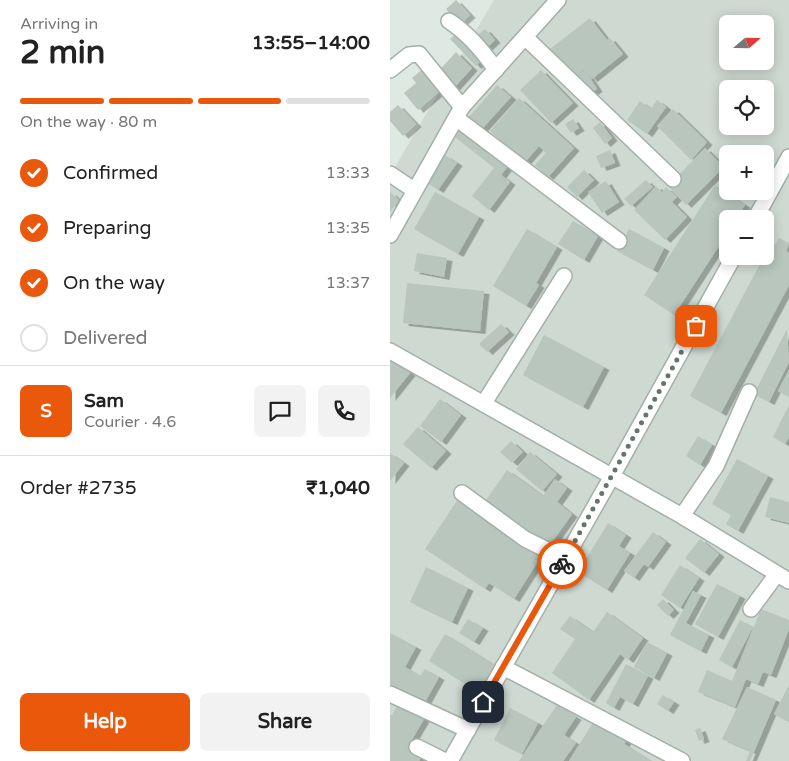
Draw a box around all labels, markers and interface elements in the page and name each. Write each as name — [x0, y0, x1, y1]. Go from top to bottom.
text: Arriving in — [20, 14, 98, 34]
north arrow — [719, 15, 774, 70]
map controls — [719, 15, 774, 265]
text: 13:55–14:00 — [252, 32, 370, 54]
text: 2 min — [20, 34, 105, 72]
button: locate — [719, 80, 774, 135]
text: On the way · 80 m — [20, 112, 157, 132]
button: + — [719, 145, 774, 200]
icon: check — [20, 159, 48, 187]
text: Confirmed — [63, 162, 158, 184]
text: 13:33 — [326, 163, 370, 183]
button: − — [719, 210, 774, 265]
icon: check — [20, 214, 48, 242]
text: Preparing — [63, 217, 152, 239]
text: 13:35 — [326, 218, 370, 238]
icon: check — [20, 269, 48, 297]
text: On the way — [63, 272, 165, 294]
text: 13:37 — [326, 273, 370, 293]
pin — [675, 305, 717, 347]
icon: bag — [682, 312, 710, 340]
text: Delivered — [63, 327, 148, 349]
button: chat — [254, 385, 306, 437]
button: phone — [318, 385, 370, 437]
text: Sam — [84, 390, 124, 412]
text: S — [40, 400, 52, 422]
text: Courier · 4.6 — [84, 412, 176, 432]
text: Order #2735 — [20, 477, 137, 499]
text: ₹1,040 — [306, 477, 370, 499]
courier — [537, 539, 587, 589]
icon: bike — [548, 550, 576, 578]
pin — [462, 681, 504, 723]
icon: home — [469, 688, 497, 716]
button: Help — [20, 693, 190, 751]
button: Share — [200, 693, 370, 751]

